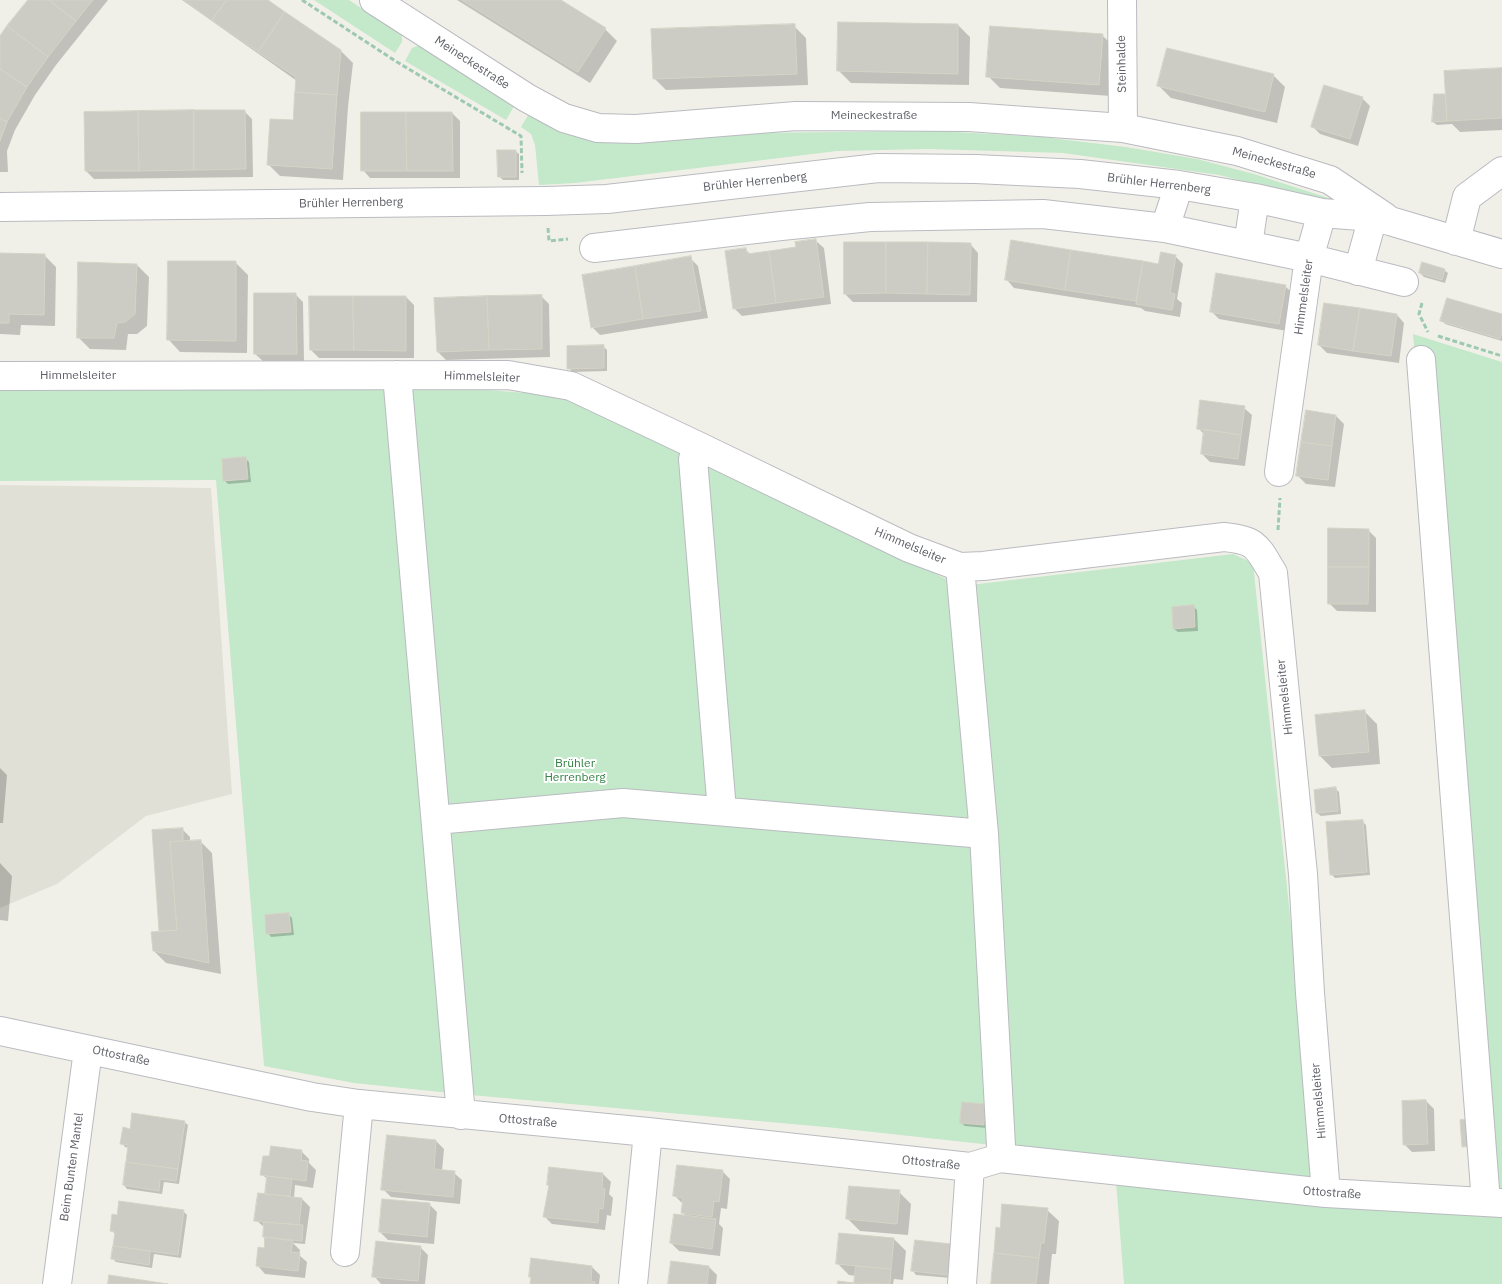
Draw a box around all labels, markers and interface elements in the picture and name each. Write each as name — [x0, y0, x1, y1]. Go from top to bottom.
street label: Meineckestraße — [432, 33, 512, 93]
street label: Steinhalde — [1114, 35, 1130, 93]
street label: Meineckestraße — [831, 109, 917, 123]
street label: Meineckestraße — [1230, 144, 1318, 182]
street label: Brühler Herrenberg — [702, 169, 808, 195]
street label: Brühler Herrenberg — [1106, 171, 1212, 197]
street label: Brühler Herrenberg — [299, 195, 403, 211]
street label: Himmelsleiter — [1292, 258, 1316, 336]
street label: Himmelsleiter — [444, 368, 520, 386]
street label: Himmelsleiter — [40, 369, 116, 383]
street label: Himmelsleiter — [872, 524, 948, 568]
street label: Himmelsleiter — [1274, 658, 1296, 736]
park label: Brühler Herrenberg — [544, 757, 606, 785]
street label: Ottostraße — [91, 1043, 151, 1069]
street label: Himmelsleiter — [1309, 1062, 1329, 1140]
street label: Ottostraße — [498, 1111, 558, 1131]
street label: Beim Bunten Mantel — [57, 1112, 87, 1222]
street label: Ottostraße — [901, 1153, 961, 1173]
street label: Ottostraße — [1302, 1184, 1362, 1202]

